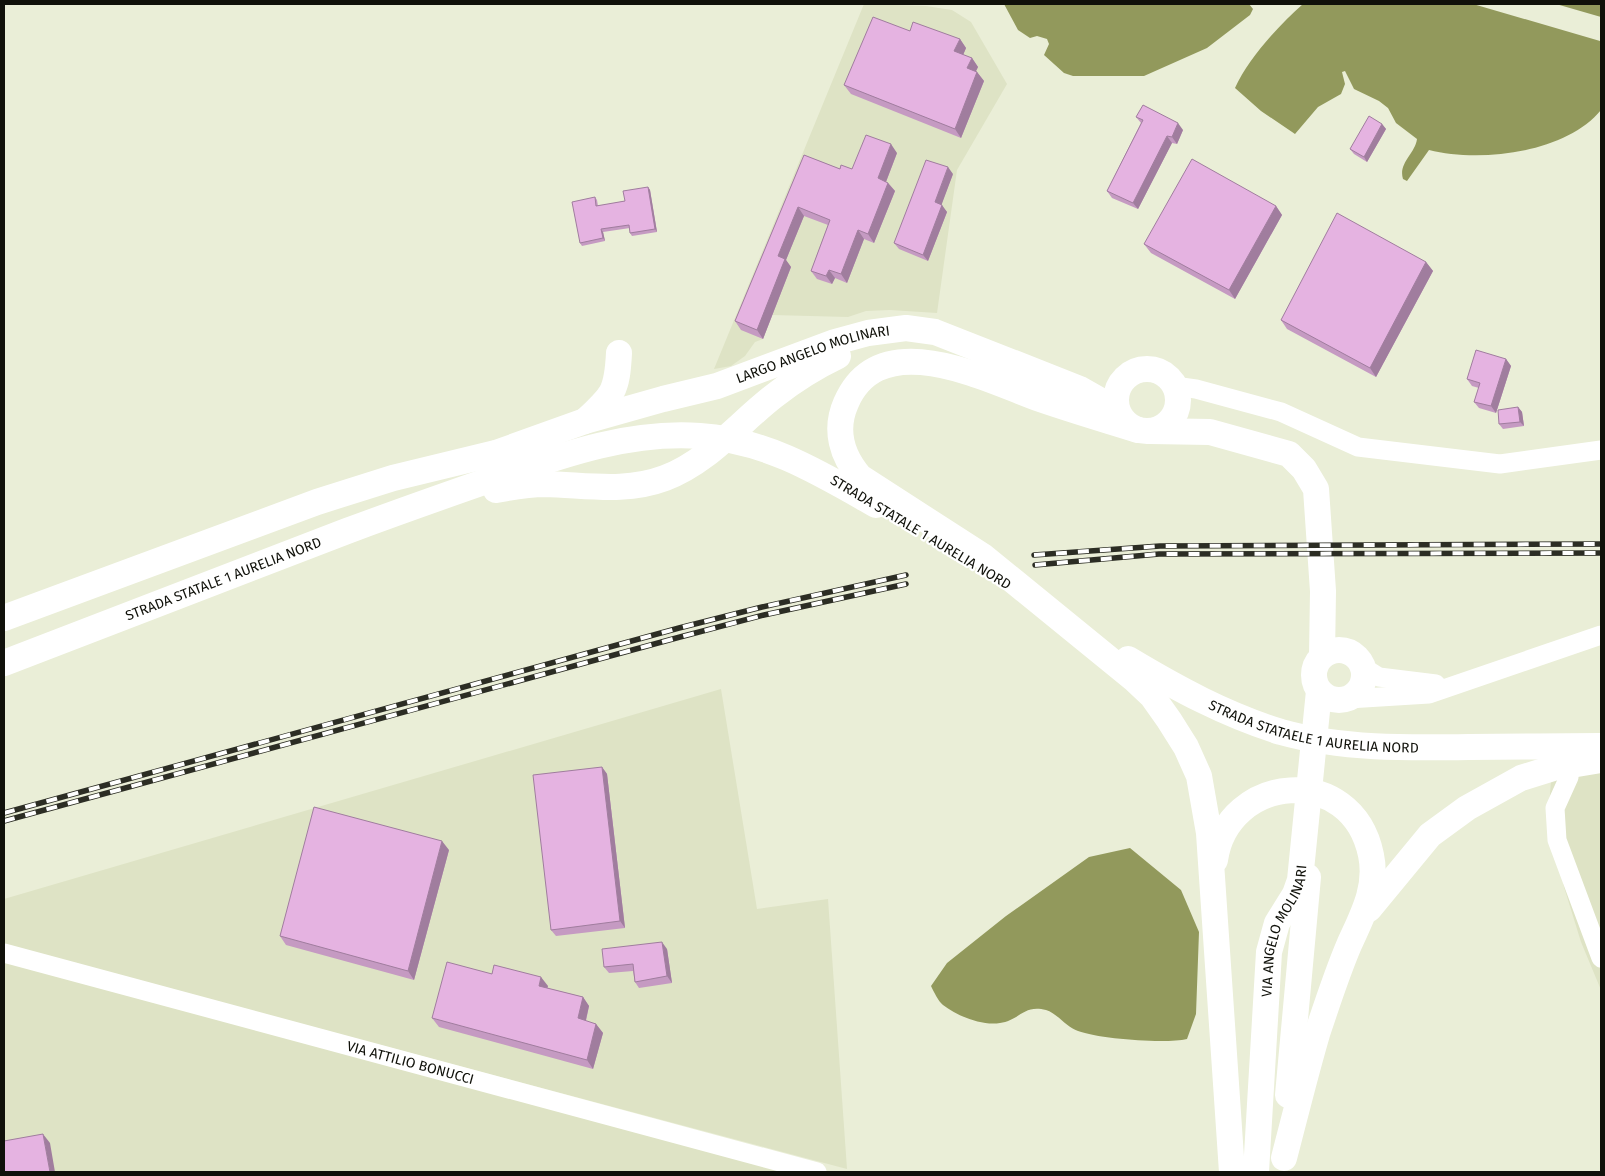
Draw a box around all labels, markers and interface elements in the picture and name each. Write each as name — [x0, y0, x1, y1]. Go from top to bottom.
street label: LARGO ANGELO MOLINARI — [734, 322, 891, 387]
street label: STRADA STATALE 1 AURELIA NORD — [827, 472, 1014, 593]
street label: STRADA STATALE 1 AURELIA NORD — [123, 534, 324, 624]
street label: STRADA STATAELE 1 AURELIA NORD — [1206, 697, 1419, 756]
street label: VIA ANGELO MOLINARI — [1258, 864, 1310, 997]
street label: VIA ATTILIO BONUCCI — [345, 1038, 476, 1088]

